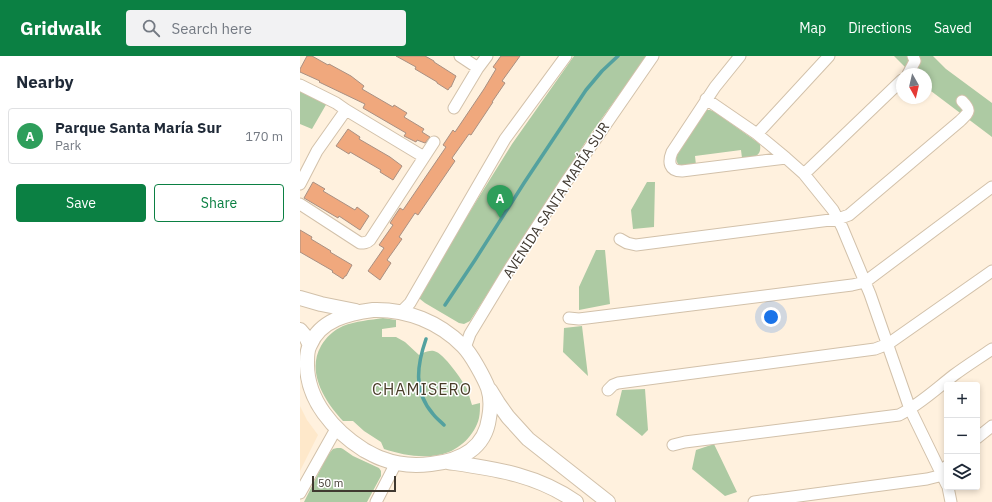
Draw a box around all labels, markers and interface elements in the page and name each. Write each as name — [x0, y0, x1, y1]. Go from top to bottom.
search box — [126, 10, 406, 46]
text: Gridwalk — [20, 16, 102, 40]
icon: search — [140, 17, 162, 39]
text: Search here — [172, 19, 252, 38]
text: Map — [799, 19, 826, 37]
text: Directions — [848, 19, 912, 37]
text: Saved — [934, 19, 972, 37]
north arrow — [896, 68, 932, 104]
text: Nearby — [16, 71, 74, 93]
text: Parque Santa María Sur — [55, 118, 221, 137]
street label: AVENIDA SANTA MARÍA SUR — [499, 119, 613, 281]
text: A — [26, 128, 34, 145]
text: 170 m — [245, 128, 283, 145]
text: Park — [55, 137, 81, 154]
button: Save — [16, 184, 146, 222]
button: Share — [154, 184, 284, 222]
pin: A — [487, 185, 513, 218]
your location — [761, 307, 781, 327]
district label: CHAMISERO — [372, 379, 472, 399]
map controls — [944, 382, 980, 490]
button: + — [944, 382, 980, 418]
button: − — [944, 418, 980, 454]
button: layers — [944, 454, 980, 490]
scale bar — [312, 474, 396, 493]
text: 50 m — [318, 476, 343, 490]

